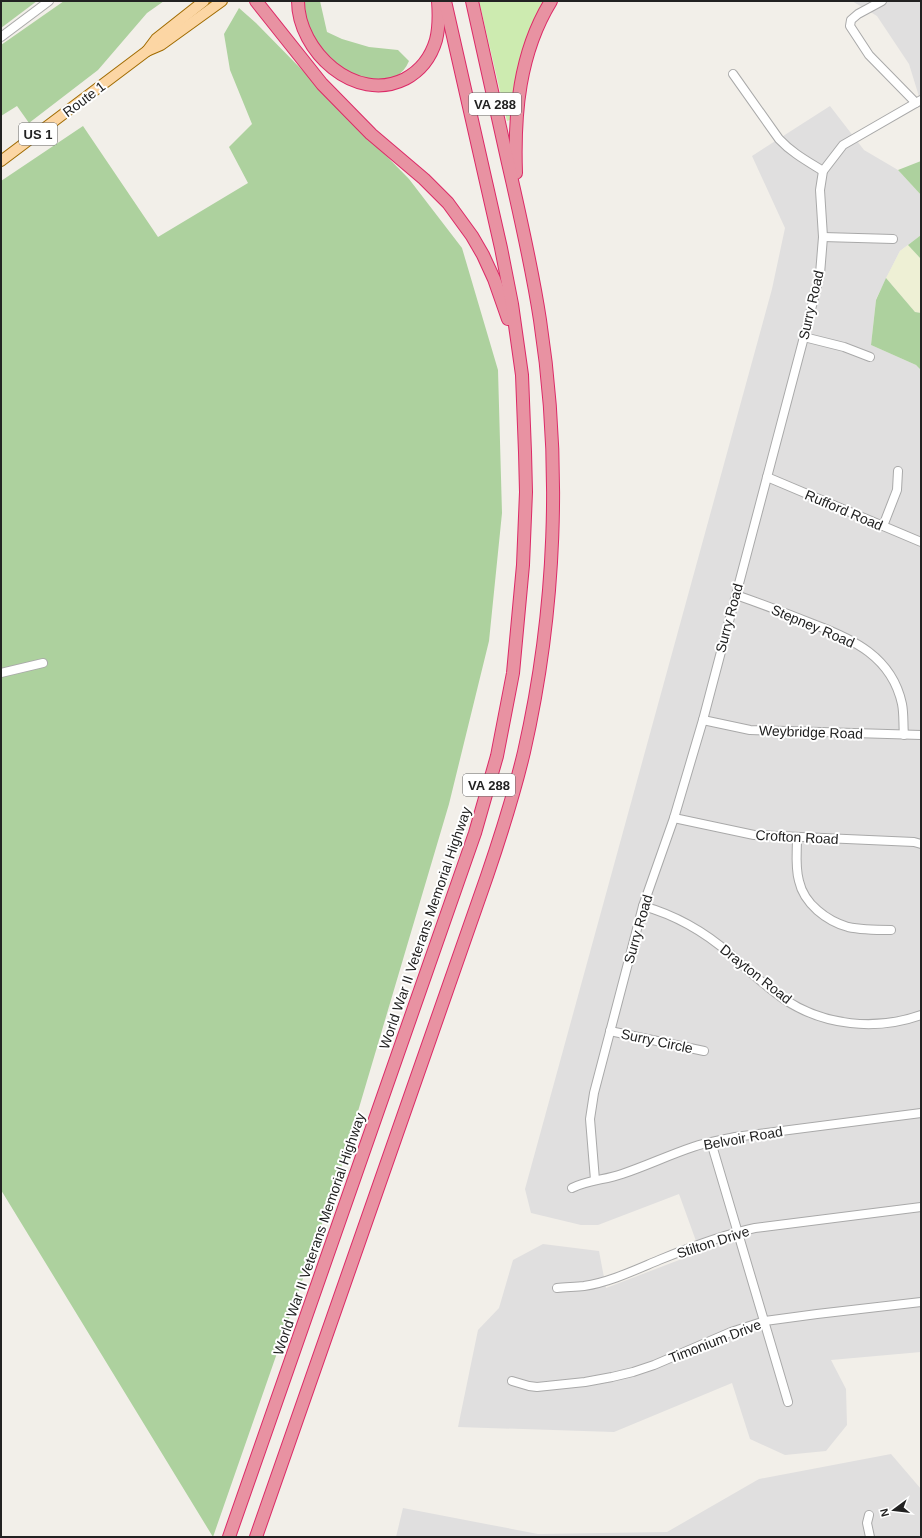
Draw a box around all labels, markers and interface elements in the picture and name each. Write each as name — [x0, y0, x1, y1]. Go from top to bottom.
street label: Route 1 — [60, 78, 109, 120]
road number: VA 288 — [469, 93, 521, 115]
road number: US 1 — [19, 123, 57, 145]
street label: Surry Road — [795, 269, 827, 341]
street label: Rufford Road — [803, 486, 885, 534]
street label: Surry Road — [712, 582, 746, 654]
street label: Stepney Road — [769, 601, 857, 651]
street label: Weybridge Road — [759, 722, 863, 742]
road number: VA 288 — [463, 774, 515, 796]
street label: World War II Veterans Memorial Highway — [376, 805, 474, 1051]
street label: Crofton Road — [755, 827, 839, 847]
street label: Surry Road — [621, 893, 655, 965]
street label: Drayton Road — [717, 941, 795, 1007]
street label: Surry Circle — [620, 1026, 695, 1056]
street label: World War II Veterans Memorial Highway — [270, 1111, 368, 1357]
street label: Belvoir Road — [702, 1123, 784, 1153]
street label: Stilton Drive — [675, 1223, 752, 1261]
street label: Timonium Drive — [667, 1316, 764, 1366]
north arrow — [874, 1490, 914, 1530]
text: N — [878, 1507, 891, 1518]

